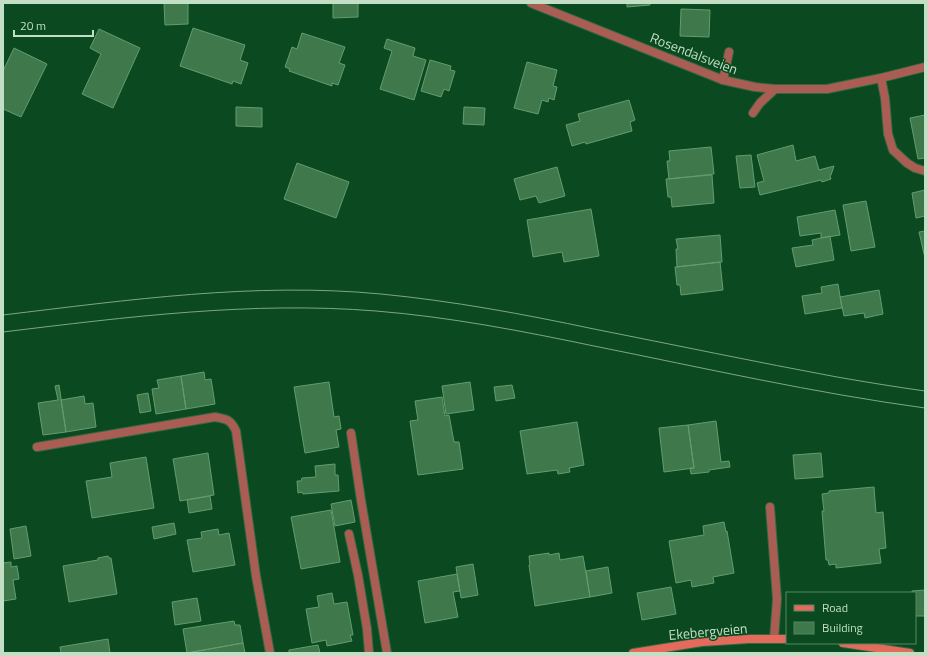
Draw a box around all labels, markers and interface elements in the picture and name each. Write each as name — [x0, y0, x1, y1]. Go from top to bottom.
scale bar — [14, 12, 93, 38]
text: 20 m — [20, 16, 46, 35]
street label: Rosendalsveien — [647, 27, 741, 79]
legend — [786, 592, 916, 644]
text: Road — [822, 598, 848, 617]
street label: Ekebergveien — [668, 617, 748, 645]
text: Building — [822, 618, 863, 637]

